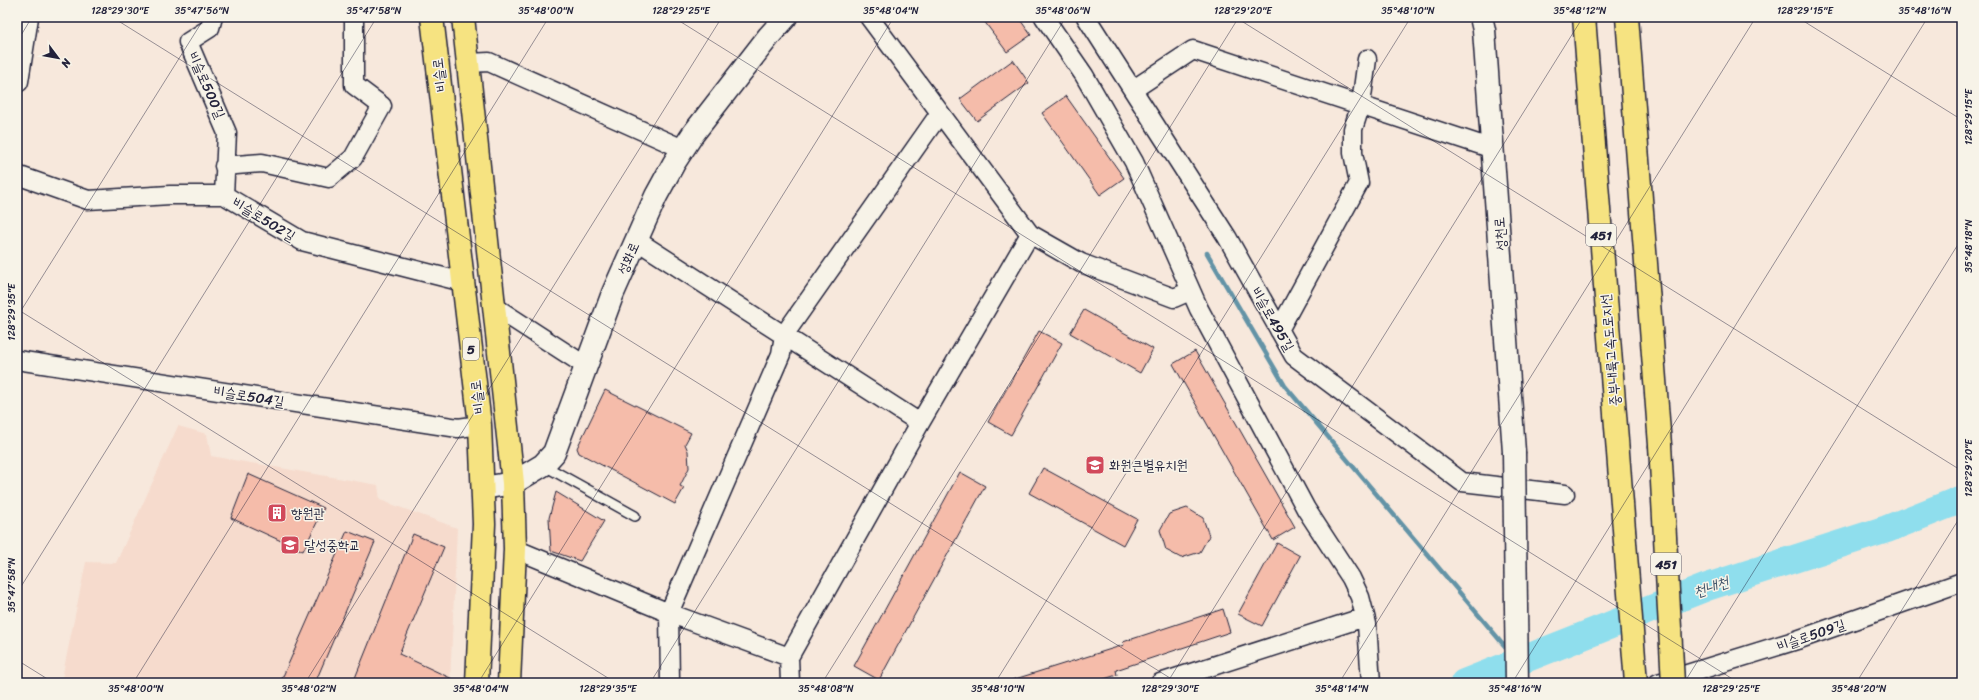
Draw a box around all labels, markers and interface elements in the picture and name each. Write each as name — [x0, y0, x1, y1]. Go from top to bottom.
text: 128°29'30"E — [91, 2, 150, 20]
text: 35°47'56"N — [175, 2, 229, 20]
text: 35°47'58"N — [347, 2, 401, 20]
text: 35°48'00"N — [518, 2, 574, 20]
text: 128°29'25"E — [652, 2, 711, 20]
text: 35°48'04"N — [863, 2, 919, 20]
text: 35°48'06"N — [1036, 2, 1091, 20]
text: 128°29'20"E — [1214, 2, 1273, 20]
text: 35°48'10"N — [1381, 2, 1435, 20]
text: 35°48'12"N — [1553, 2, 1607, 20]
text: 128°29'15"E — [1777, 2, 1834, 20]
text: 35°48'16"N — [1899, 2, 1952, 20]
north arrow — [38, 38, 78, 78]
street label: 비슬로500길 — [181, 48, 233, 124]
text: N — [56, 54, 77, 72]
street label: 비슬로 — [425, 57, 454, 93]
text: 128°29'15"E — [1960, 88, 1978, 145]
street label: 비슬로502길 — [227, 191, 301, 249]
street label: 성천로 — [1487, 216, 1514, 252]
text: 35°48'18"N — [1960, 219, 1978, 273]
road number: 451 — [1586, 224, 1616, 246]
street label: 성화로 — [610, 238, 647, 279]
text: 128°29'35"E — [3, 282, 21, 341]
street label: 비슬로495길 — [1244, 282, 1301, 357]
street label: 중부내륙고속도로지선 — [1593, 293, 1628, 407]
road number: 5 — [463, 338, 479, 360]
street label: 비슬로504길 — [212, 379, 287, 415]
street label: 비슬로 — [463, 379, 492, 415]
text: 128°29'20"E — [1960, 438, 1978, 497]
place label: 화원큰별유치원 — [1109, 453, 1188, 478]
school or university icon: 화원큰별유치원 — [1084, 454, 1106, 476]
place label: 향원관 — [291, 501, 325, 526]
building icon: 향원관 — [266, 502, 288, 524]
place label: 달성중학교 — [304, 533, 360, 558]
school or university icon: 달성중학교 — [279, 534, 301, 556]
road number: 451 — [1651, 553, 1681, 575]
text: 35°47'58"N — [3, 558, 21, 612]
water label: 천내천 — [1690, 568, 1734, 605]
street label: 비슬로509길 — [1773, 612, 1850, 659]
text: 35°48'00"N — [108, 680, 164, 698]
text: 35°48'02"N — [281, 680, 337, 698]
text: 35°48'04"N — [453, 680, 509, 698]
text: 128°29'35"E — [579, 680, 638, 698]
text: 35°48'08"N — [798, 680, 854, 698]
text: 35°48'10"N — [971, 680, 1025, 698]
text: 128°29'30"E — [1141, 680, 1200, 698]
text: 35°48'14"N — [1315, 680, 1369, 698]
text: 35°48'16"N — [1489, 680, 1542, 698]
text: 128°29'25"E — [1702, 680, 1761, 698]
text: 35°48'20"N — [1831, 680, 1887, 698]

